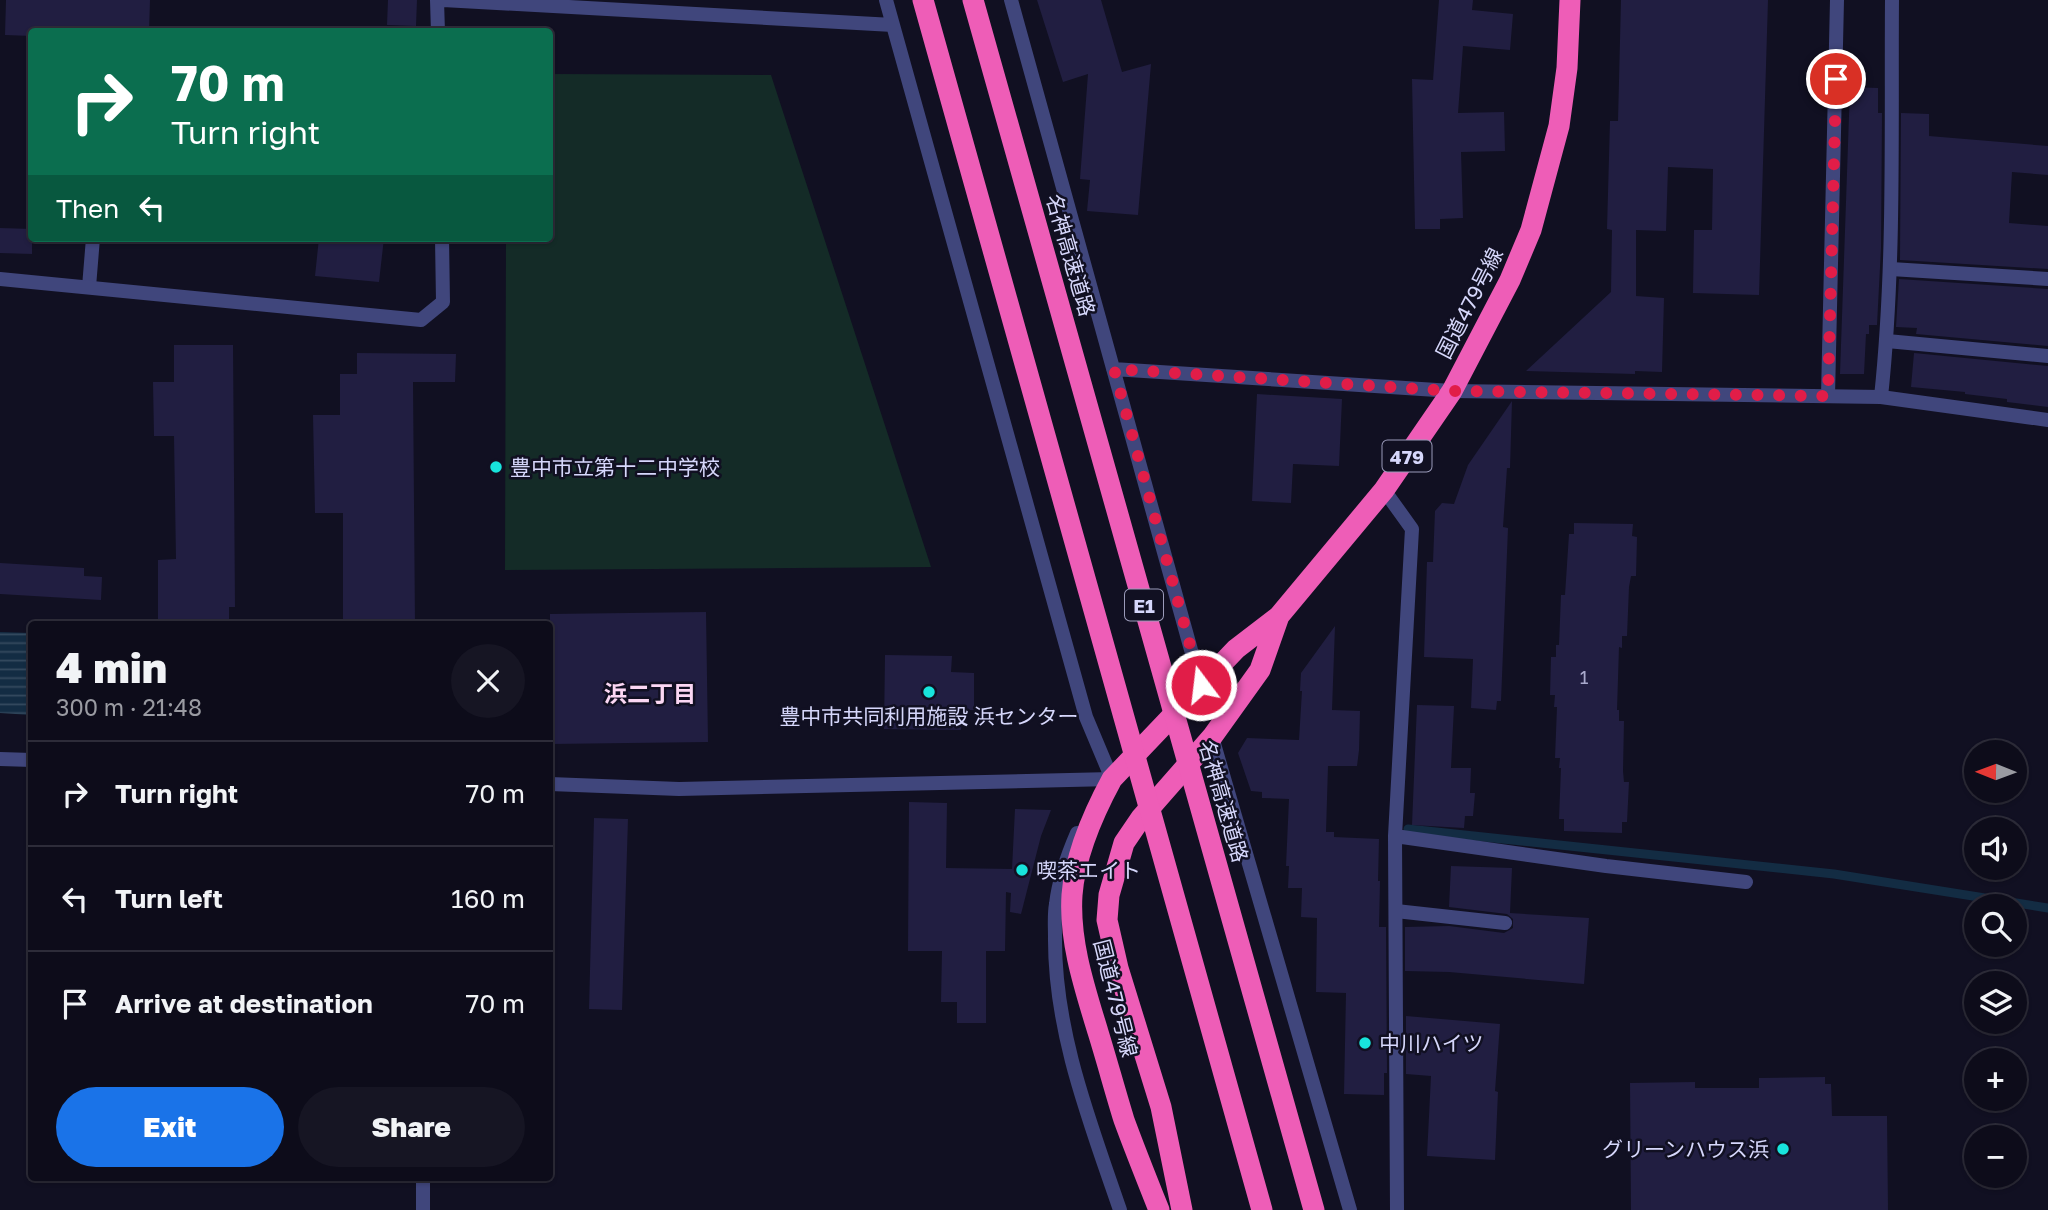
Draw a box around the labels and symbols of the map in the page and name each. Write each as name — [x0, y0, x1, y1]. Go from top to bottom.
pin — [1806, 49, 1866, 109]
street label: 名神高速道路 — [1041, 191, 1101, 319]
street label: 国道479号線 — [1430, 243, 1508, 363]
road number: 479 — [1382, 440, 1432, 471]
place label: 豊中市立第十二中学校 — [510, 454, 720, 480]
marker: 豊中市立第十二中学校 — [488, 459, 504, 475]
road number: E1 — [1125, 590, 1163, 620]
position arrow — [1164, 648, 1238, 722]
house number: 1 — [1580, 666, 1589, 688]
district label: 浜二丁目 — [604, 679, 696, 707]
marker: 豊中市共同利用施設 浜センター — [921, 684, 937, 700]
place label: 豊中市共同利用施設 浜センター — [779, 703, 1079, 729]
street label: 名神高速道路 — [1194, 737, 1254, 865]
north arrow — [1964, 740, 2026, 803]
place label: 喫茶エイト — [1036, 857, 1141, 883]
marker: 喫茶エイト — [1014, 862, 1030, 878]
street label: 国道479号線 — [1089, 936, 1143, 1060]
place label: 中川ハイツ — [1379, 1030, 1484, 1056]
marker: 中川ハイツ — [1357, 1035, 1373, 1051]
place label: グリーンハウス浜 — [1602, 1136, 1769, 1162]
marker: グリーンハウス浜 — [1775, 1141, 1791, 1157]

